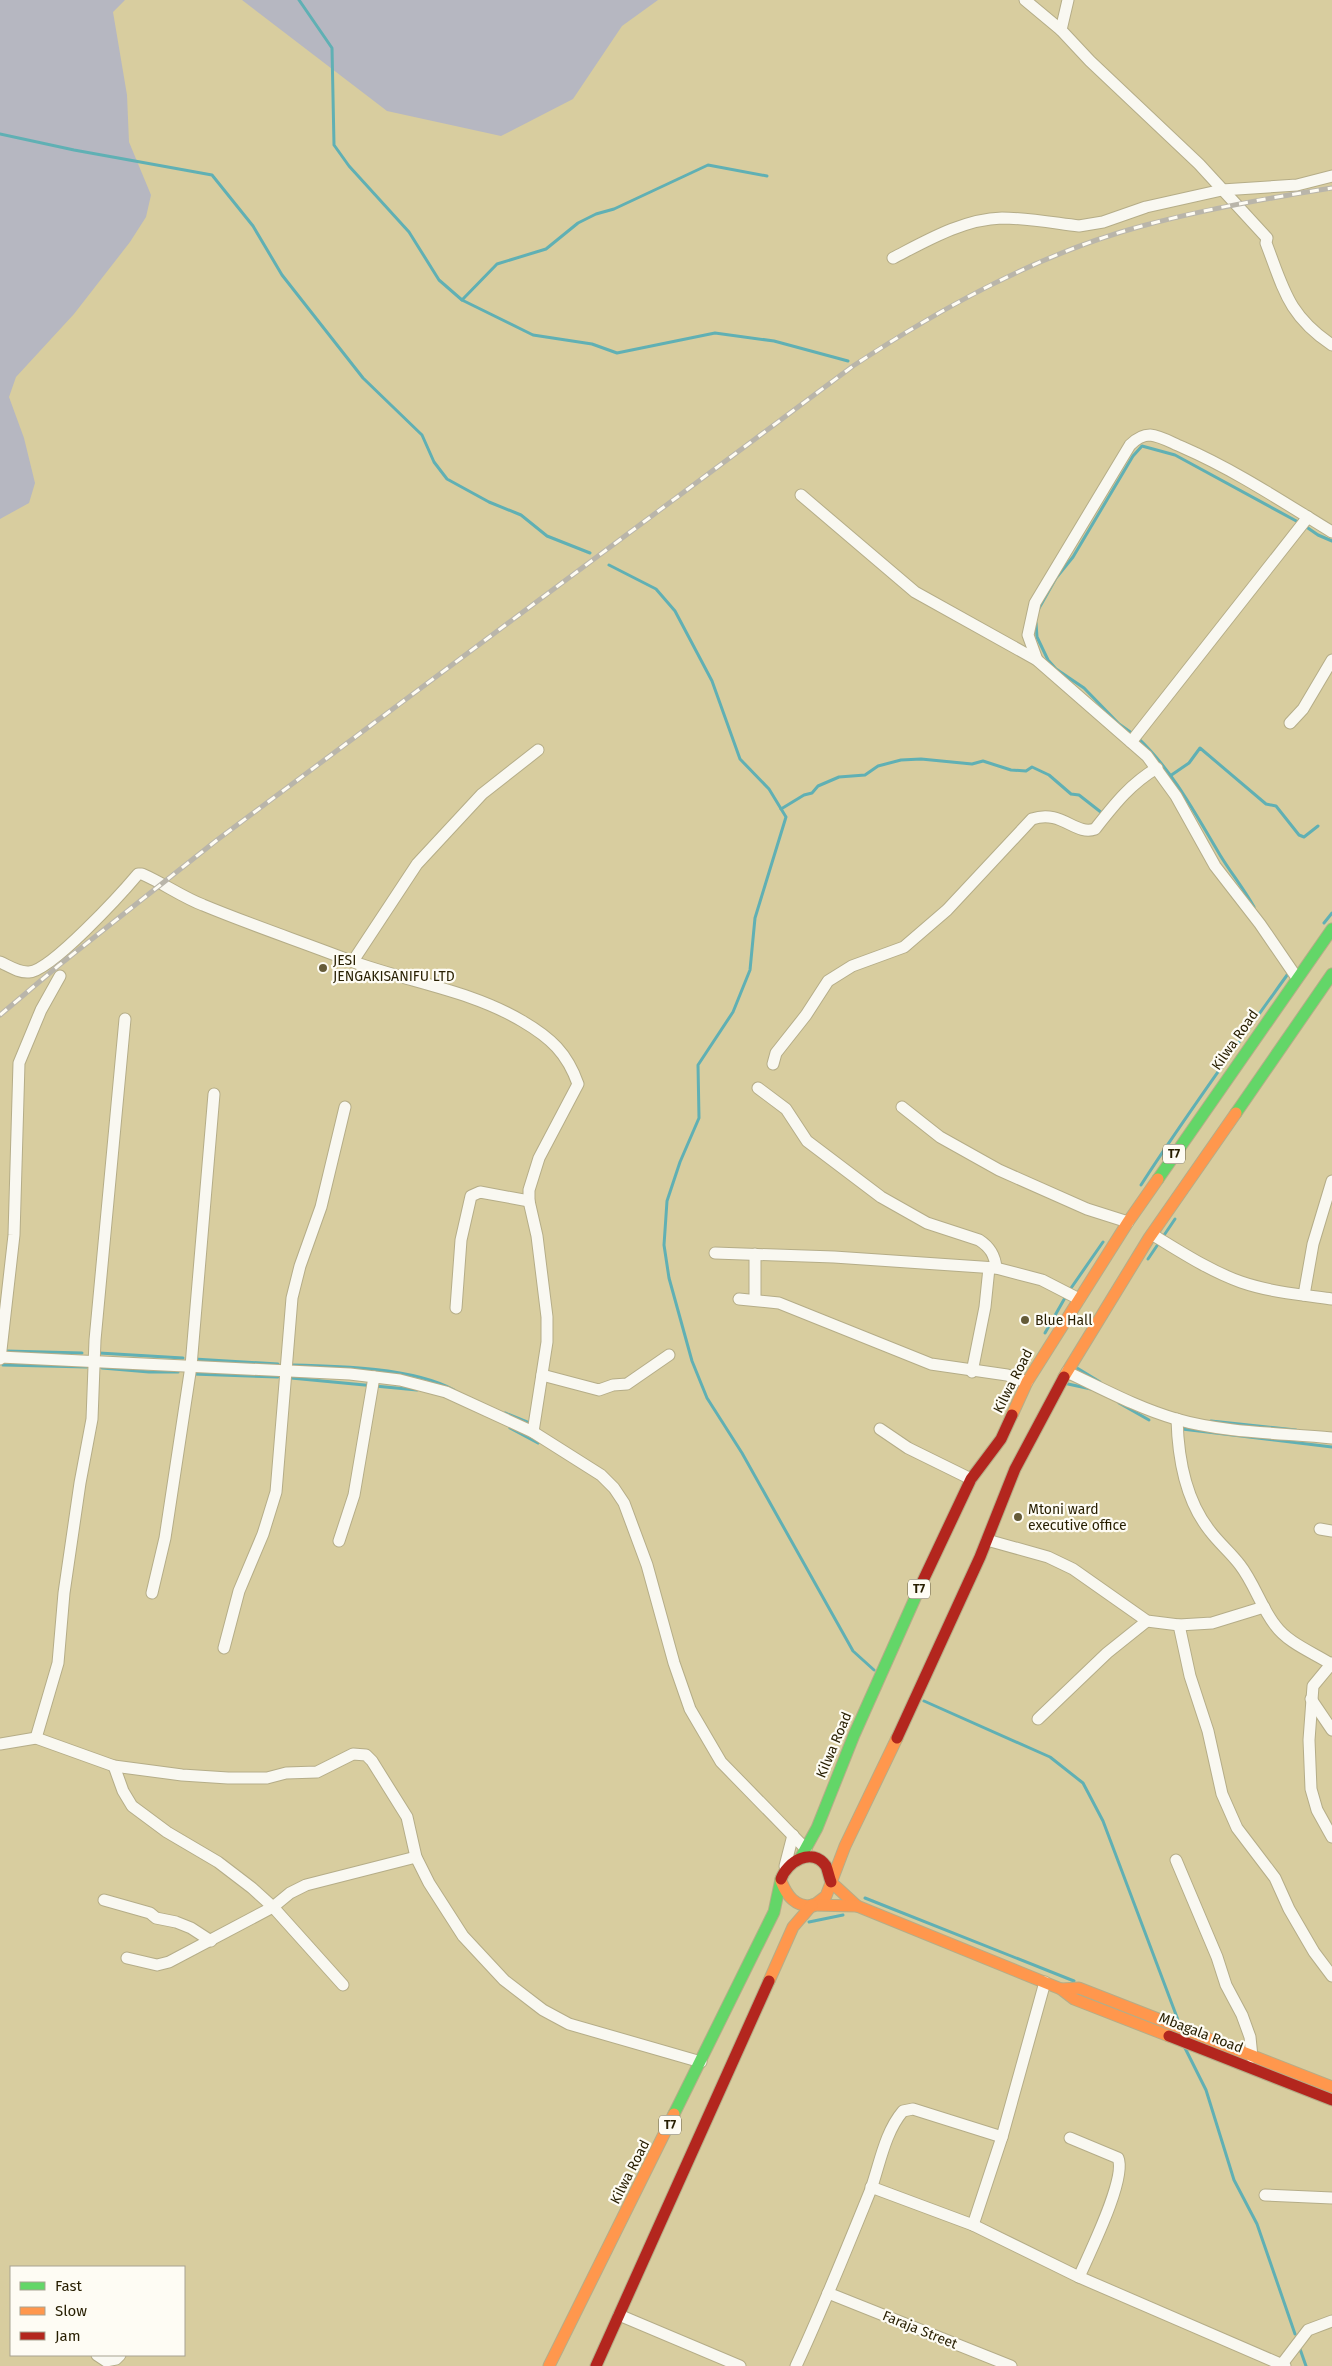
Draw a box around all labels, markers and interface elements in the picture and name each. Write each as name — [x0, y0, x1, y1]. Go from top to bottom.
place label: JESI JENGAKISANIFU LTD — [333, 952, 455, 985]
marker: JESI JENGAKISANIFU LTD — [317, 962, 329, 974]
street label: Kilwa Road — [1208, 1007, 1262, 1073]
road number: T7 — [1163, 1144, 1185, 1164]
place label: Blue Hall — [1035, 1312, 1092, 1329]
marker: Blue Hall — [1019, 1314, 1031, 1326]
street label: Kilwa Road — [990, 1346, 1036, 1416]
place label: Mtoni ward executive office — [1028, 1501, 1127, 1534]
marker: Mtoni ward executive office — [1012, 1511, 1024, 1523]
road number: T7 — [908, 1580, 930, 1598]
street label: Kilwa Road — [813, 1710, 855, 1780]
street label: Mbagala Road — [1157, 2009, 1245, 2057]
road number: T7 — [659, 2116, 681, 2134]
street label: Kilwa Road — [607, 2137, 653, 2207]
legend — [10, 2266, 185, 2356]
text: Fast — [55, 2277, 82, 2295]
text: Slow — [55, 2302, 87, 2320]
street label: Faraja Street — [880, 2307, 961, 2353]
text: Jam — [55, 2327, 81, 2345]

